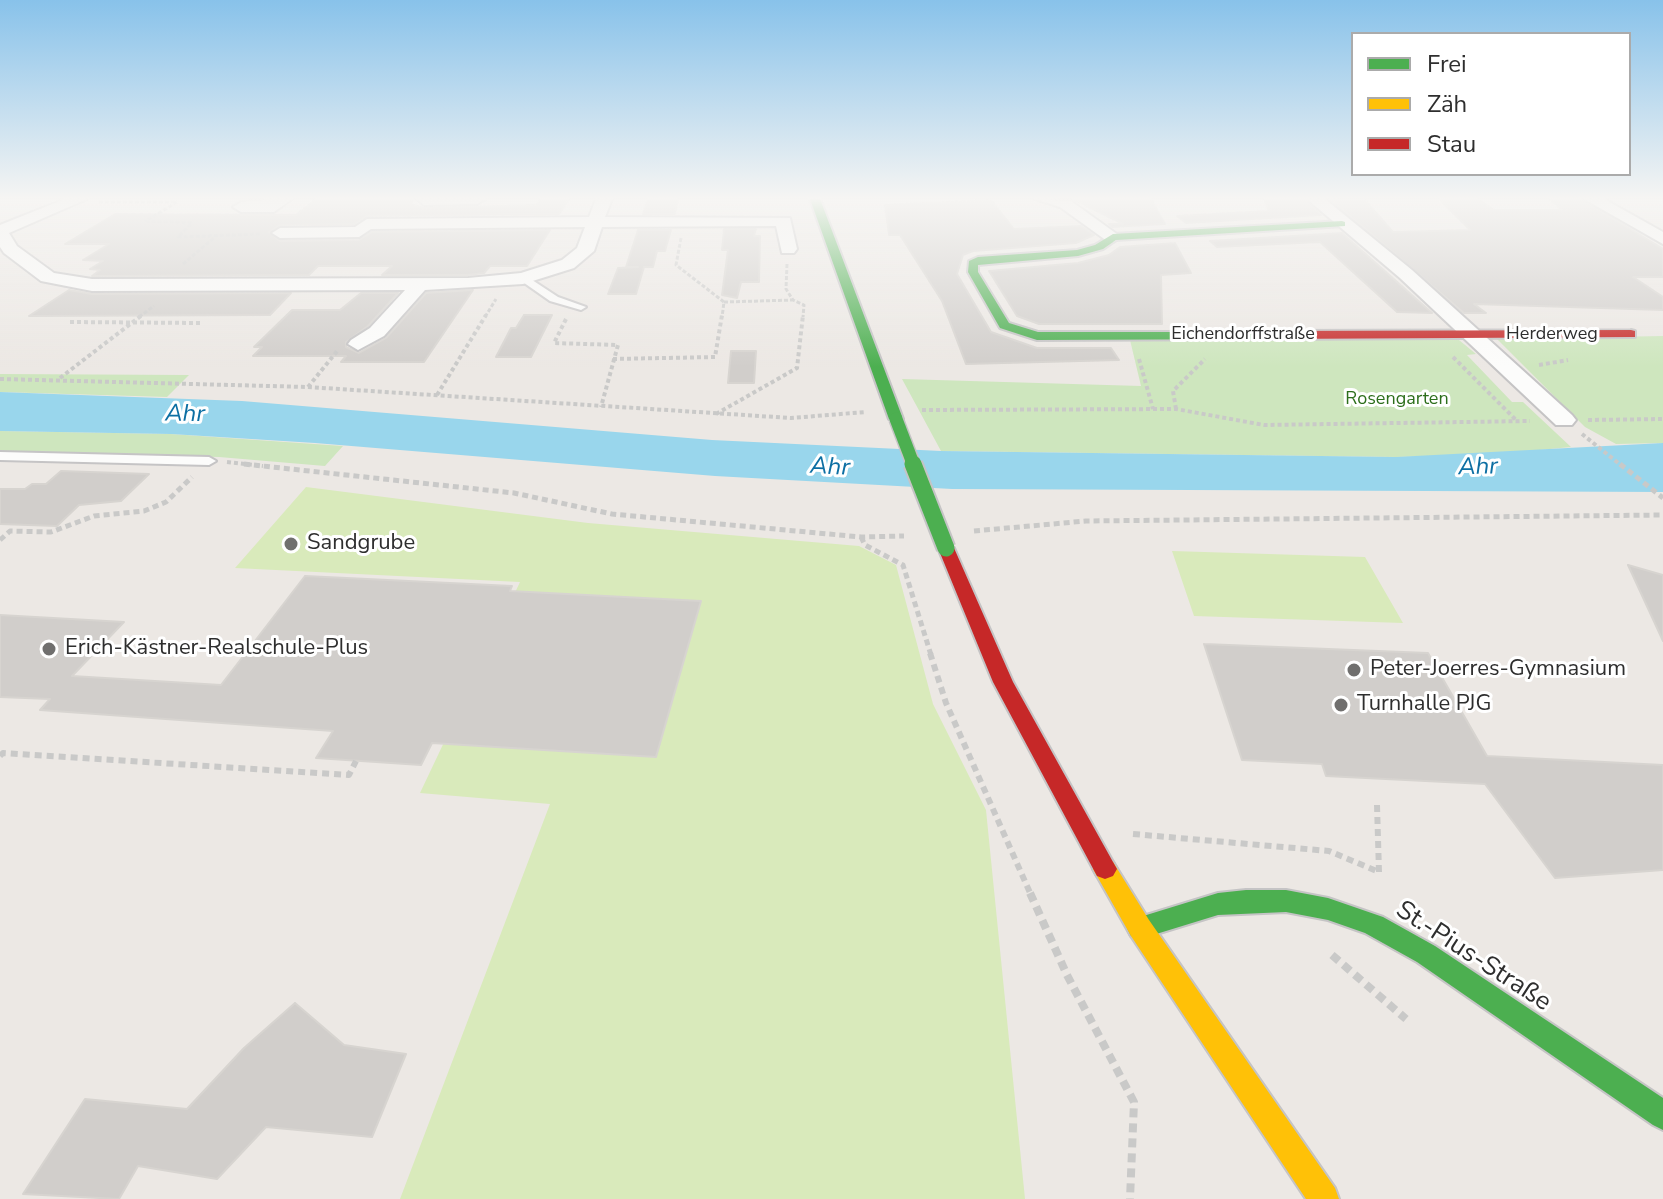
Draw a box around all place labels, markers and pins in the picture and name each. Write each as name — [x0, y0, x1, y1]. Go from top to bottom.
place label: Sandgrube — [307, 531, 415, 557]
marker: Sandgrube — [282, 535, 300, 553]
place label: Erich-Kästner-Realschule-Plus — [65, 636, 368, 662]
marker: Erich-Kästner-Realschule-Plus — [40, 640, 58, 658]
place label: Peter-Joerres-Gymnasium — [1370, 657, 1626, 683]
marker: Peter-Joerres-Gymnasium — [1345, 661, 1363, 679]
place label: Turnhalle PJG — [1357, 692, 1491, 718]
marker: Turnhalle PJG — [1332, 696, 1350, 714]

